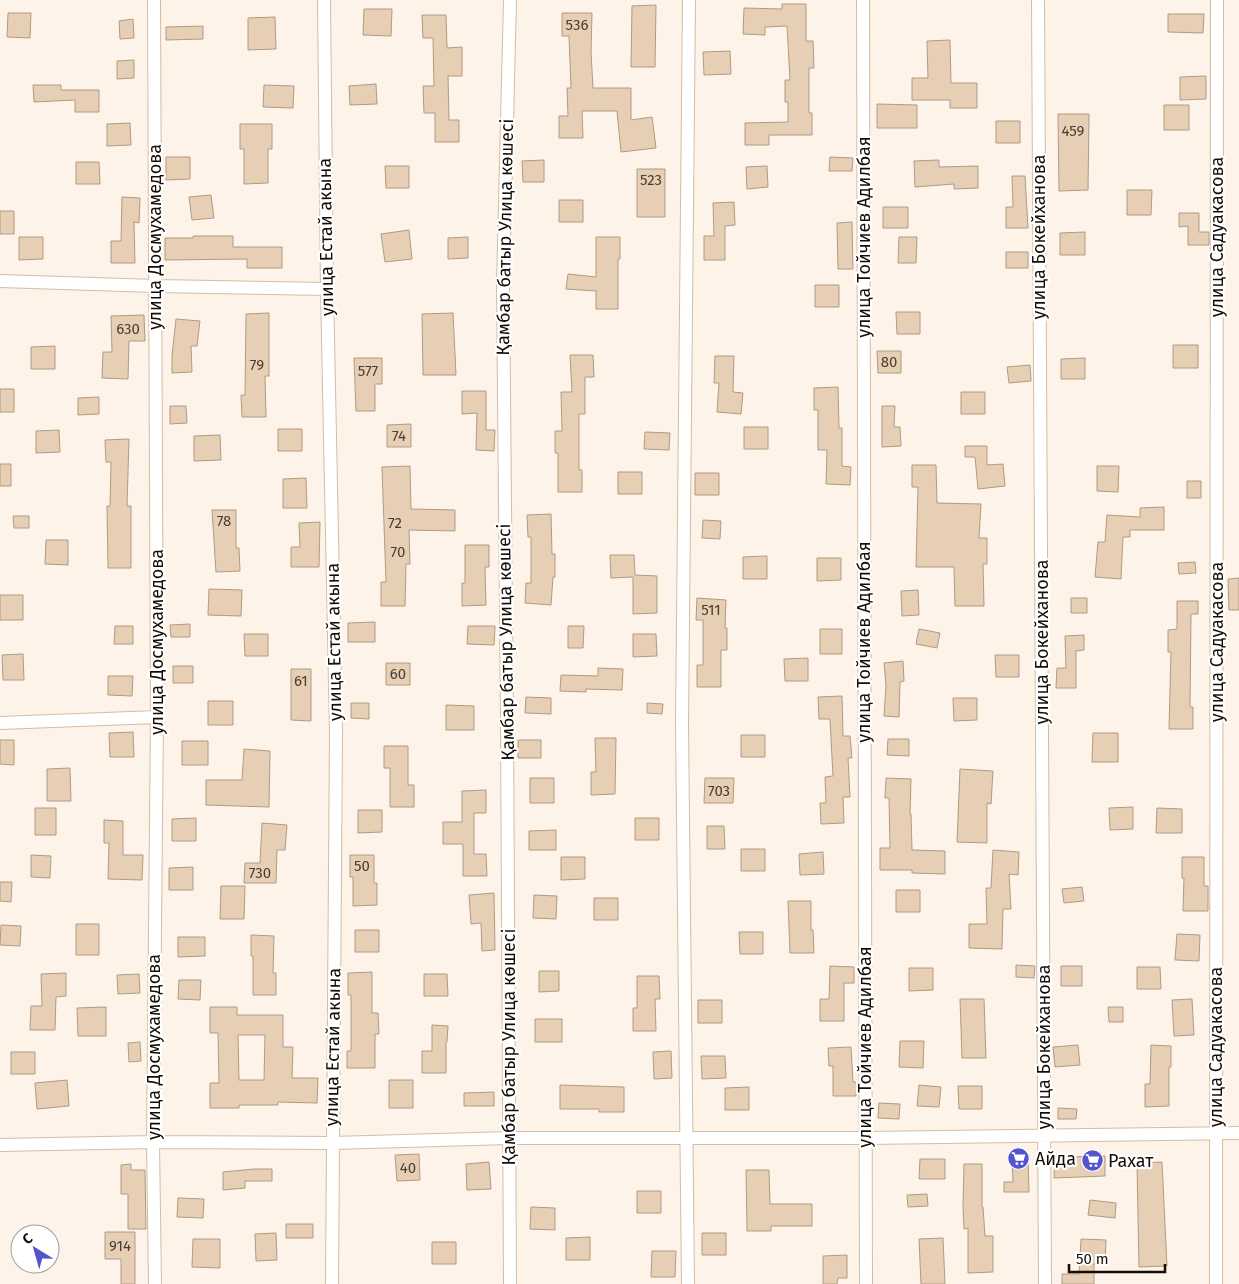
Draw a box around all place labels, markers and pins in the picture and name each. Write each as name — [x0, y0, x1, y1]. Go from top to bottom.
supermarket icon: Айда — [1007, 1147, 1031, 1171]
place label: Айда — [1035, 1148, 1076, 1170]
supermarket icon: Рахат — [1080, 1149, 1104, 1173]
place label: Рахат — [1108, 1150, 1154, 1172]

